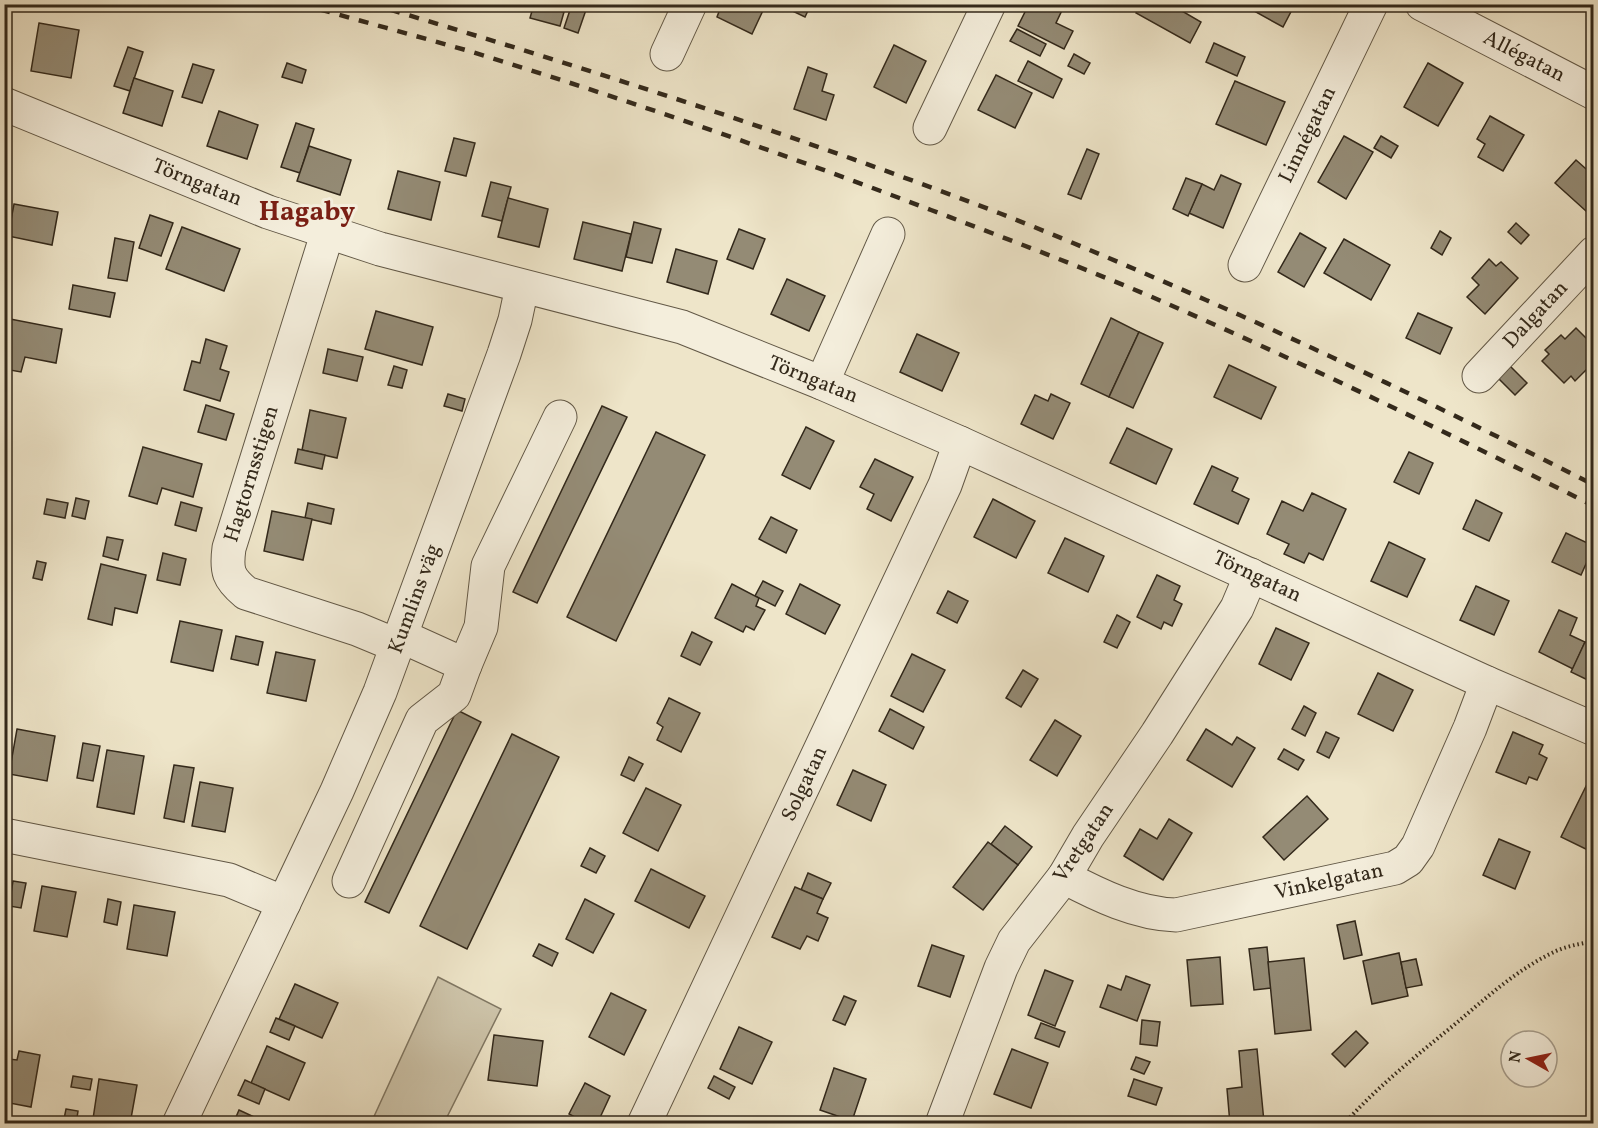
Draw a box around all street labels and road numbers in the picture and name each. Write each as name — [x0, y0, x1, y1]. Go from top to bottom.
street label: Allégatan — [1478, 24, 1570, 90]
street label: Linnégatan — [1272, 82, 1344, 188]
street label: Törngatan — [148, 152, 246, 214]
street label: Dalgatan — [1497, 275, 1575, 355]
street label: Törngatan — [764, 349, 862, 411]
street label: Hagtornsstigen — [217, 402, 287, 546]
street label: Kumlins väg — [382, 540, 448, 658]
street label: Törngatan — [1208, 544, 1306, 610]
street label: Solgatan — [775, 742, 835, 826]
street label: Vretgatan — [1047, 797, 1121, 889]
street label: Vinkelgatan — [1272, 856, 1386, 908]

